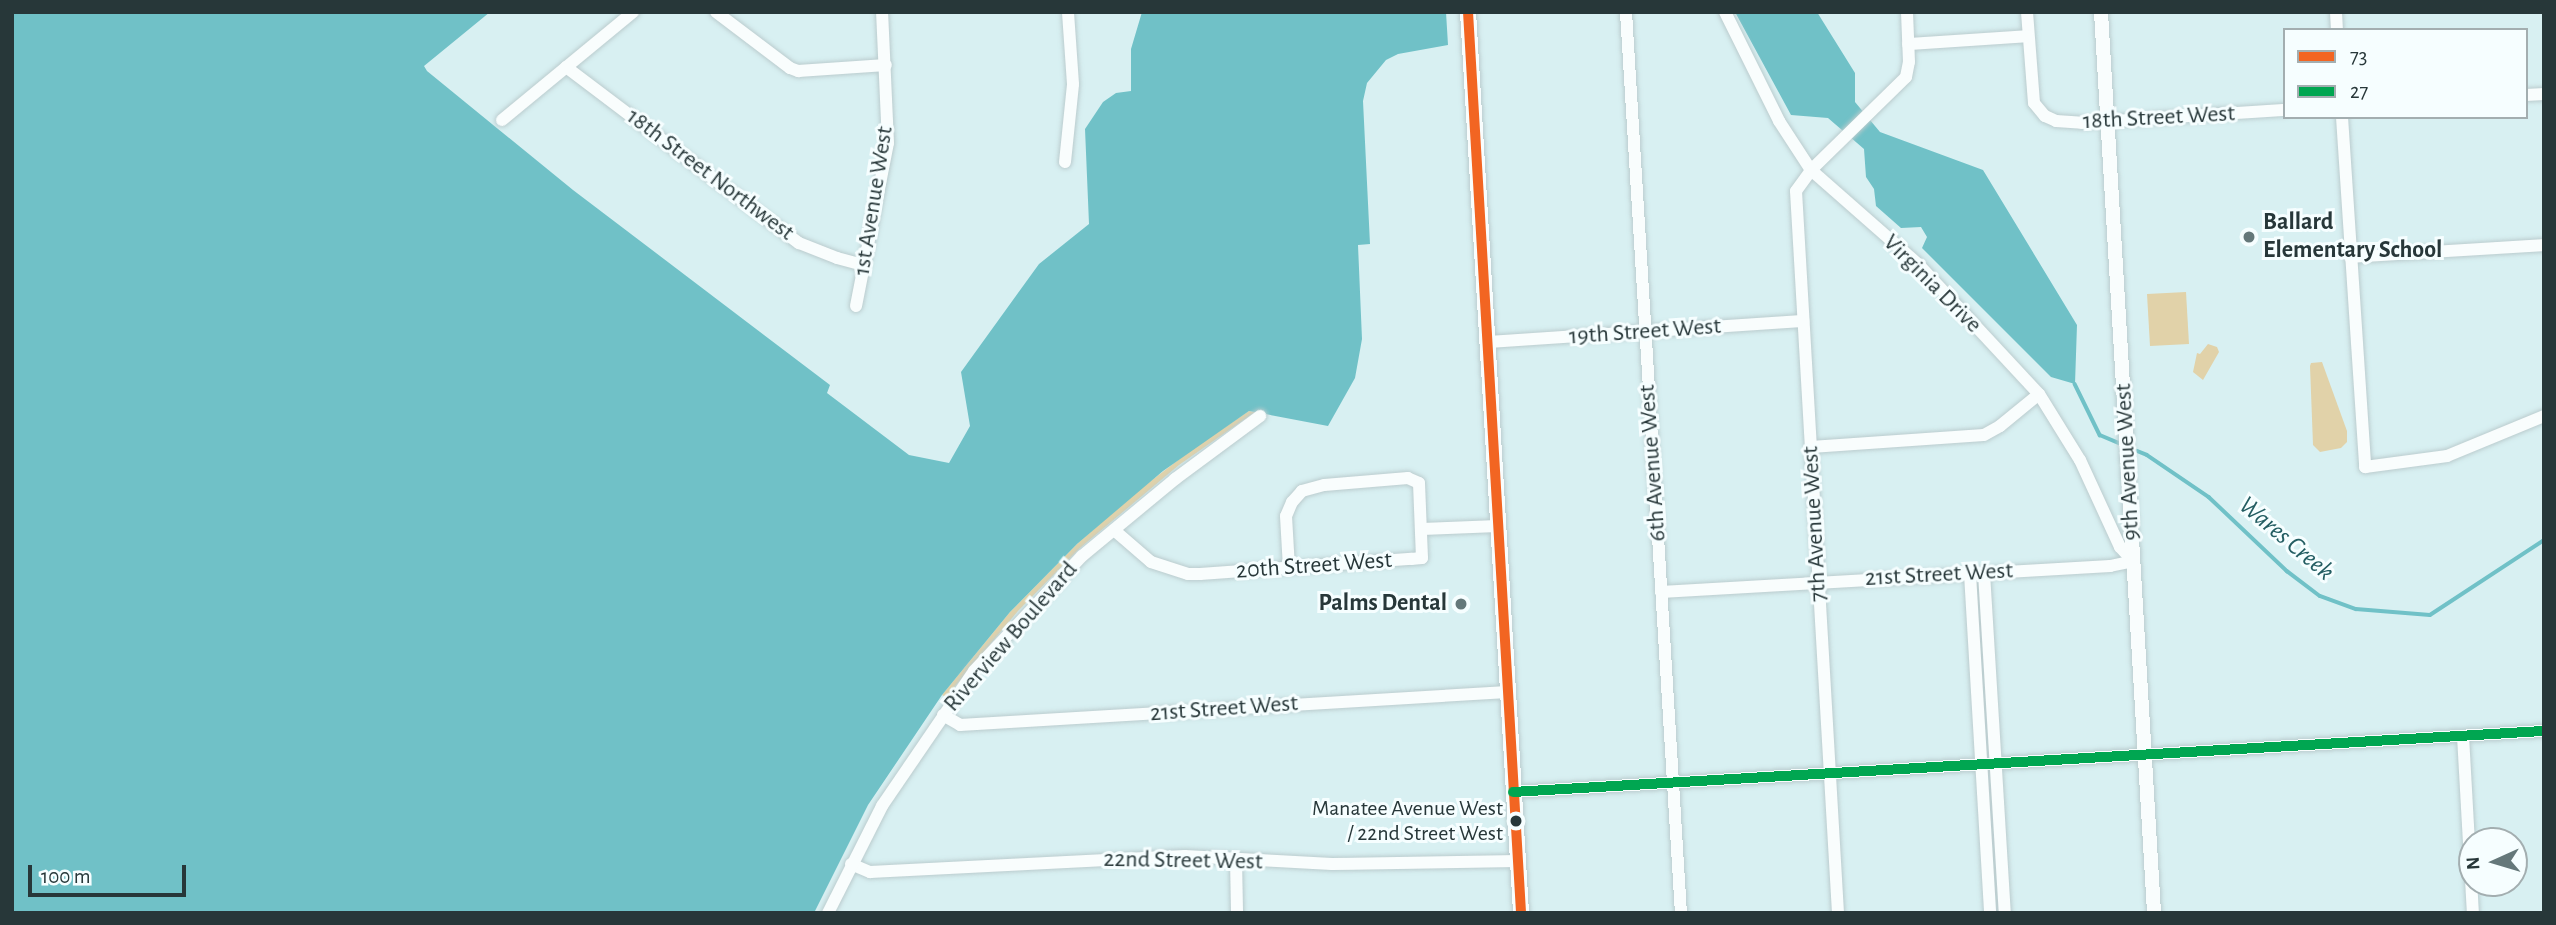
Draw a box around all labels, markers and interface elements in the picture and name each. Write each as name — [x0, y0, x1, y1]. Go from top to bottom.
legend — [2283, 28, 2528, 119]
text: 73 — [2350, 46, 2367, 67]
text: 27 — [2350, 81, 2368, 102]
street label: 18th Street West — [2082, 100, 2236, 136]
street label: 18th Street Northwest — [620, 103, 800, 247]
street label: 1st Avenue West — [848, 124, 900, 278]
place label: Ballard Elementary School — [2263, 209, 2442, 265]
street label: Virginia Drive — [1877, 229, 1987, 339]
marker: Ballard Elementary School — [2241, 229, 2257, 245]
street label: 19th Street West — [1568, 312, 1722, 352]
street label: 9th Avenue West — [2110, 383, 2146, 541]
street label: 6th Avenue West — [1633, 384, 1673, 542]
street label: 7th Avenue West — [1797, 445, 1833, 603]
water label: Wares Creek — [2232, 490, 2340, 588]
street label: 20th Street West — [1235, 546, 1393, 586]
street label: Riverview Boulevard — [938, 556, 1084, 718]
street label: 21st Street West — [1864, 557, 2014, 593]
place label: Palms Dental — [1319, 590, 1447, 618]
marker: Palms Dental — [1453, 596, 1469, 612]
street label: 21st Street West — [1149, 689, 1299, 729]
place label: Manatee Avenue West / 22nd Street West — [1312, 795, 1503, 846]
marker: Manatee Avenue West / 22nd Street West — [1509, 814, 1523, 828]
north arrow — [2458, 827, 2528, 897]
street label: 22nd Street West — [1103, 845, 1263, 877]
scale bar — [32, 852, 189, 896]
text: N — [2464, 856, 2483, 871]
text: 100 m — [41, 866, 91, 887]

